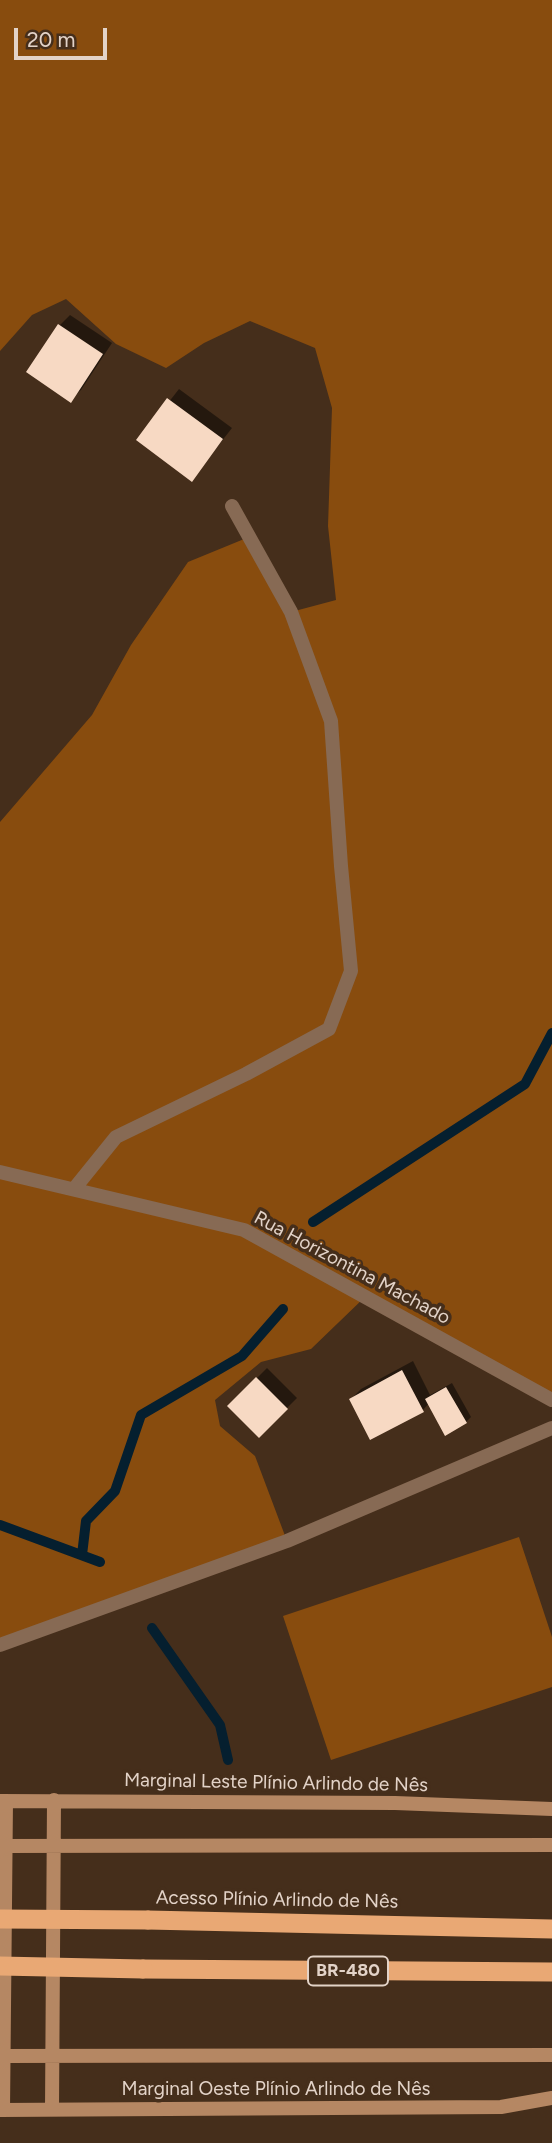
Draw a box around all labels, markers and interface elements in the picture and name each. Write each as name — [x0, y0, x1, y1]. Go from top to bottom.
scale bar — [18, 14, 110, 58]
text: 20 m — [27, 27, 75, 52]
street label: Rua Horizontina Machado — [250, 1207, 454, 1329]
street label: Marginal Leste Plínio Arlindo de Nês — [124, 1769, 428, 1797]
street label: Acesso Plínio Arlindo de Nês — [156, 1886, 398, 1914]
road number: BR-480 — [308, 1956, 388, 1985]
street label: Marginal Oeste Plínio Arlindo de Nês — [122, 2078, 430, 2100]

